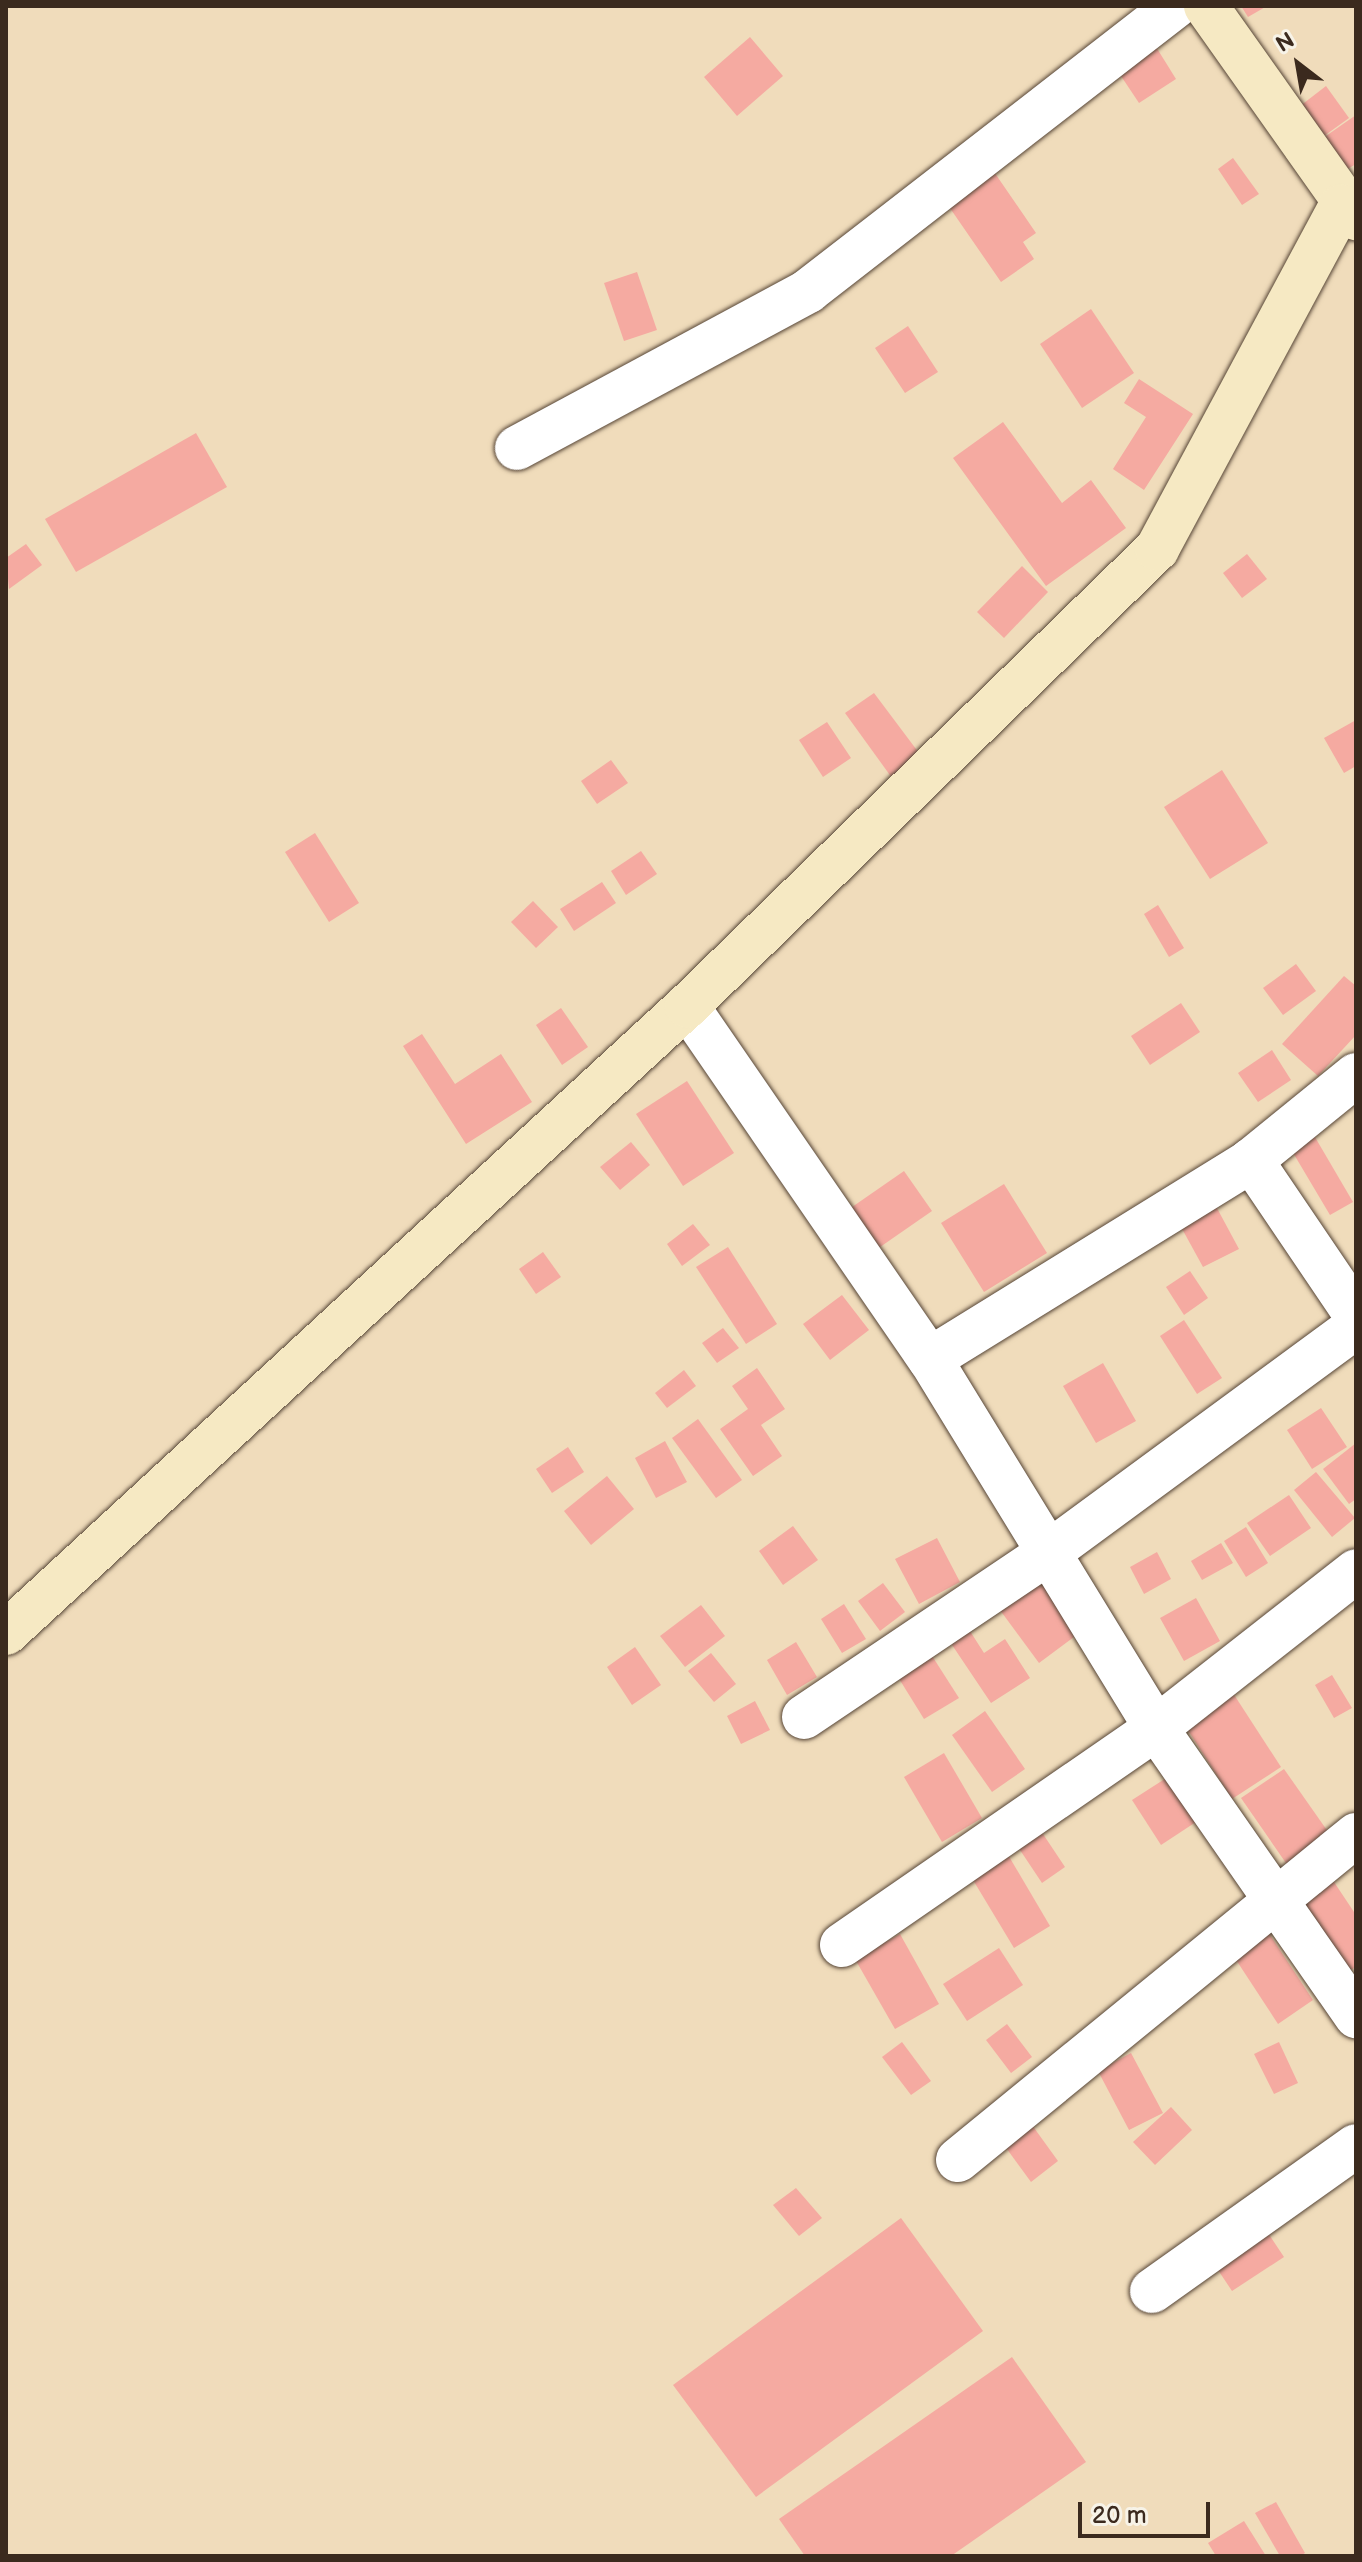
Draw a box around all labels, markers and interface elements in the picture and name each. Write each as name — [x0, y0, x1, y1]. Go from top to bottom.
north arrow — [1258, 24, 1338, 104]
text: N — [1271, 27, 1299, 59]
scale bar — [1082, 2486, 1214, 2536]
text: 20 m — [1092, 2501, 1147, 2530]

